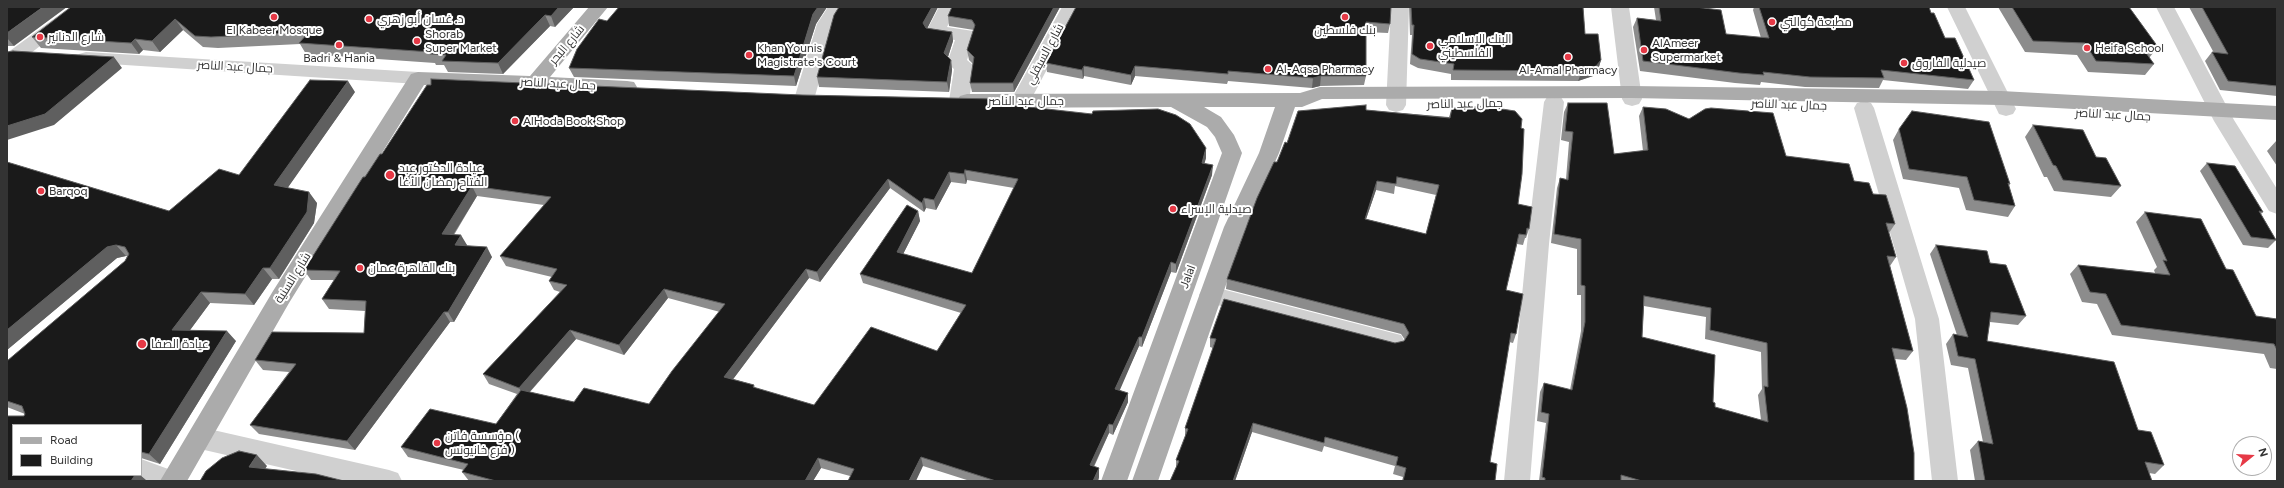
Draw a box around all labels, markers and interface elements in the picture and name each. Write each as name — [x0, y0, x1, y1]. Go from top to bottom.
marker: El Kabeer Mosque — [269, 12, 279, 22]
place label: د. غسان أبو زهري — [377, 12, 464, 26]
marker: بنك فلسطين — [1340, 12, 1350, 22]
marker: د. غسان أبو زهري — [364, 14, 374, 24]
place label: مطبعة كوالتي — [1780, 15, 1852, 29]
marker: مطبعة كوالتي — [1767, 17, 1777, 27]
street label: شارع السيقلي — [1023, 21, 1067, 87]
street label: شارع البحر — [546, 22, 588, 68]
place label: El Kabeer Mosque — [226, 23, 322, 37]
place label: بنك فلسطين — [1314, 23, 1376, 37]
place label: Shorab Super Market — [425, 27, 497, 55]
place label: شارع الدنانير — [48, 30, 104, 44]
marker: شارع الدنانير — [35, 32, 45, 42]
place label: البنك الإسلامي الفلسطيني — [1438, 32, 1512, 60]
marker: Shorab Super Market — [412, 36, 422, 46]
place label: AlAmeer Supermarket — [1652, 36, 1721, 64]
marker: Badri & Hania — [334, 40, 344, 50]
place label: Khan Younis Magistrate's Court — [757, 41, 856, 69]
marker: البنك الإسلامي الفلسطيني — [1425, 41, 1435, 51]
place label: Heifa School — [2095, 41, 2164, 55]
marker: Heifa School — [2082, 43, 2092, 53]
marker: AlAmeer Supermarket — [1639, 45, 1649, 55]
marker: Khan Younis Magistrate's Court — [744, 50, 754, 60]
place label: Badri & Hania — [303, 51, 375, 65]
marker: Al-Amal Pharmacy — [1563, 52, 1573, 62]
place label: صيدلية الفاروق — [1912, 56, 1986, 70]
street label: جمال عبد الناصر — [197, 58, 273, 76]
marker: صيدلية الفاروق — [1899, 58, 1909, 68]
place label: Al-Aqsa Pharmacy — [1276, 62, 1374, 76]
place label: Al-Amal Pharmacy — [1519, 63, 1617, 77]
marker: Al-Aqsa Pharmacy — [1263, 64, 1273, 74]
street label: جمال عبد الناصر — [520, 75, 596, 93]
street label: جمال عبد الناصر — [988, 94, 1064, 108]
street label: جمال عبد الناصر — [1427, 96, 1503, 112]
street label: جمال عبد الناصر — [1751, 96, 1827, 114]
street label: جمال عبد الناصر — [2075, 106, 2151, 124]
place label: AlHoda Book Shop — [523, 114, 624, 128]
marker: AlHoda Book Shop — [510, 116, 520, 126]
place label: عيادة الدكتور عبد الفتاح رمضان الأغا — [399, 161, 487, 189]
marker: عيادة الدكتور عبد الفتاح رمضان الأغا — [384, 169, 396, 181]
place label: Barqoq — [49, 184, 87, 198]
marker: Barqoq — [36, 186, 46, 196]
place label: صيدلية الإسراء — [1181, 202, 1252, 216]
marker: صيدلية الإسراء — [1168, 204, 1178, 214]
street label: شارع السنية — [272, 250, 314, 306]
place label: بنك القاهرة عمان — [368, 261, 455, 275]
marker: بنك القاهرة عمان — [355, 263, 365, 273]
street label: Jalal — [1177, 263, 1199, 291]
place label: عيادة الصفا — [151, 337, 209, 351]
marker: عيادة الصفا — [136, 338, 148, 350]
legend — [12, 424, 142, 476]
place label: مؤسسة فاتن ( فرع خانيونس ) — [445, 429, 519, 457]
text: Road — [50, 433, 78, 447]
north arrow — [2232, 436, 2272, 476]
marker: مؤسسة فاتن ( فرع خانيونس ) — [432, 438, 442, 448]
text: N — [2255, 446, 2270, 458]
text: Building — [50, 453, 93, 467]

